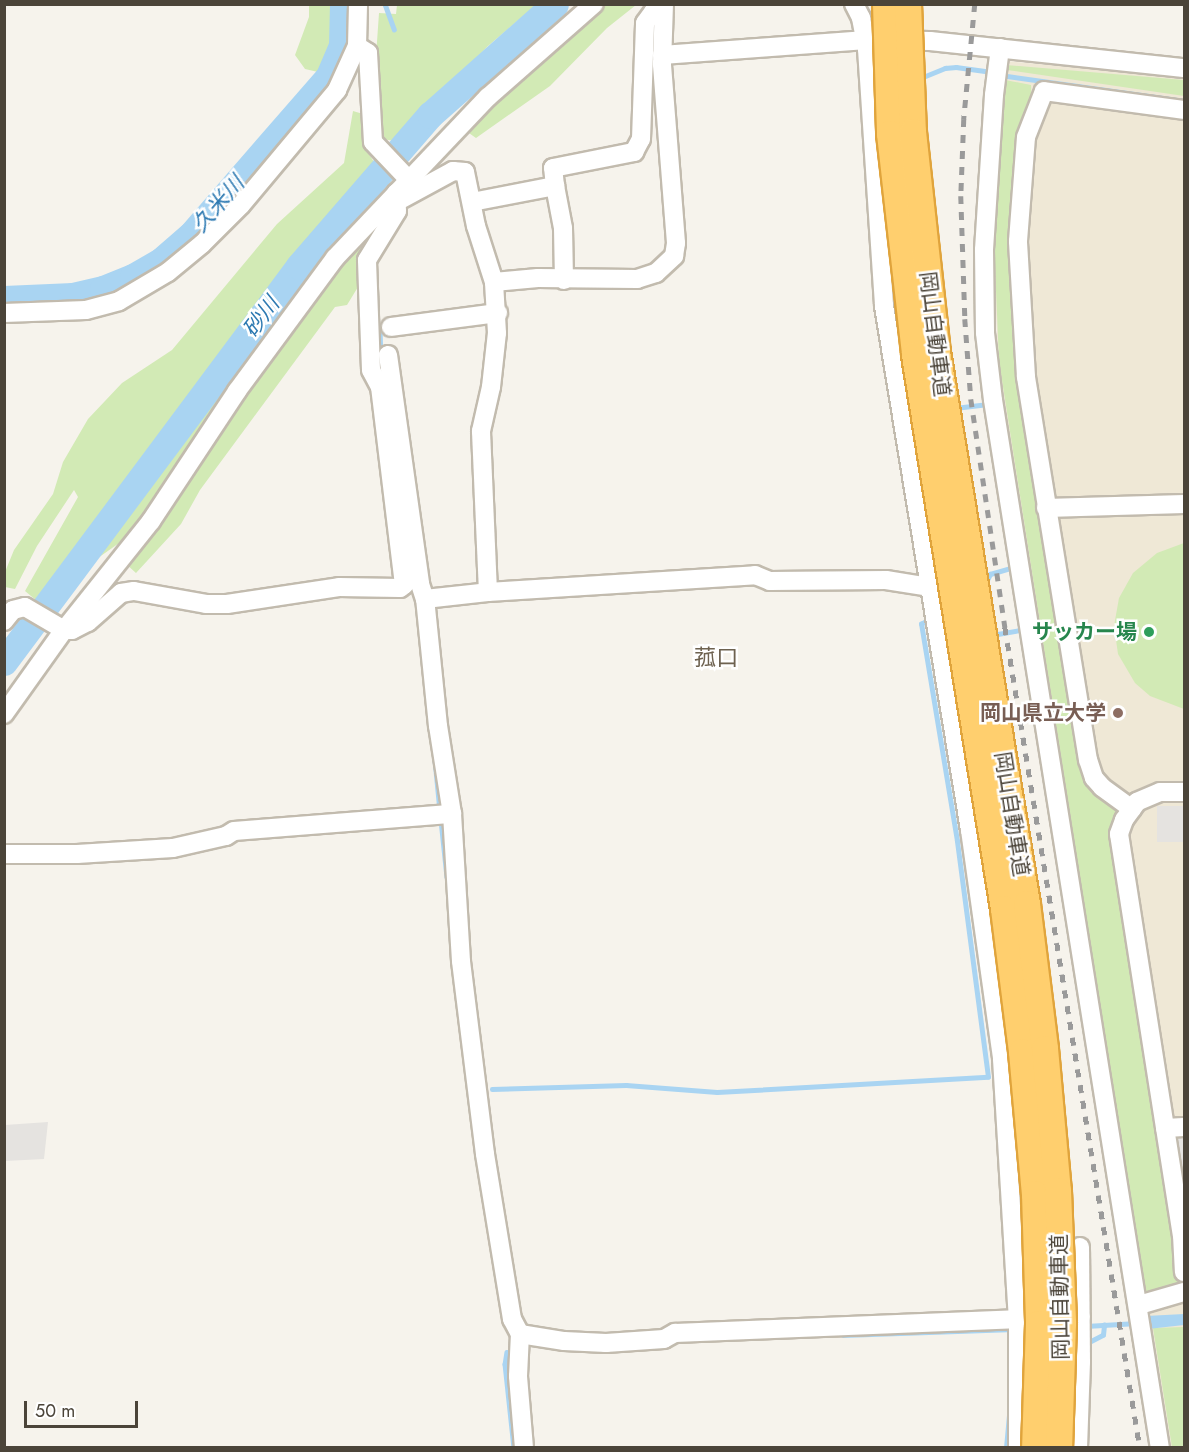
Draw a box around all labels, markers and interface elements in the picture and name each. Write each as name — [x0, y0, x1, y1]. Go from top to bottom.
water label: 久米川 — [186, 170, 250, 238]
street label: 岡山自動車道 — [915, 270, 955, 398]
water label: 砂川 — [237, 291, 285, 343]
place label: サッカー場 — [1032, 619, 1137, 645]
marker: サッカー場 — [1142, 625, 1156, 639]
district label: 菰口 — [694, 645, 738, 671]
place label: 岡山県立大学 — [980, 700, 1106, 726]
marker: 岡山県立大学 — [1111, 706, 1125, 720]
street label: 岡山自動車道 — [990, 750, 1034, 878]
street label: 岡山自動車道 — [1046, 1234, 1074, 1360]
scale bar — [27, 1389, 141, 1427]
text: 50 m — [35, 1398, 75, 1424]

